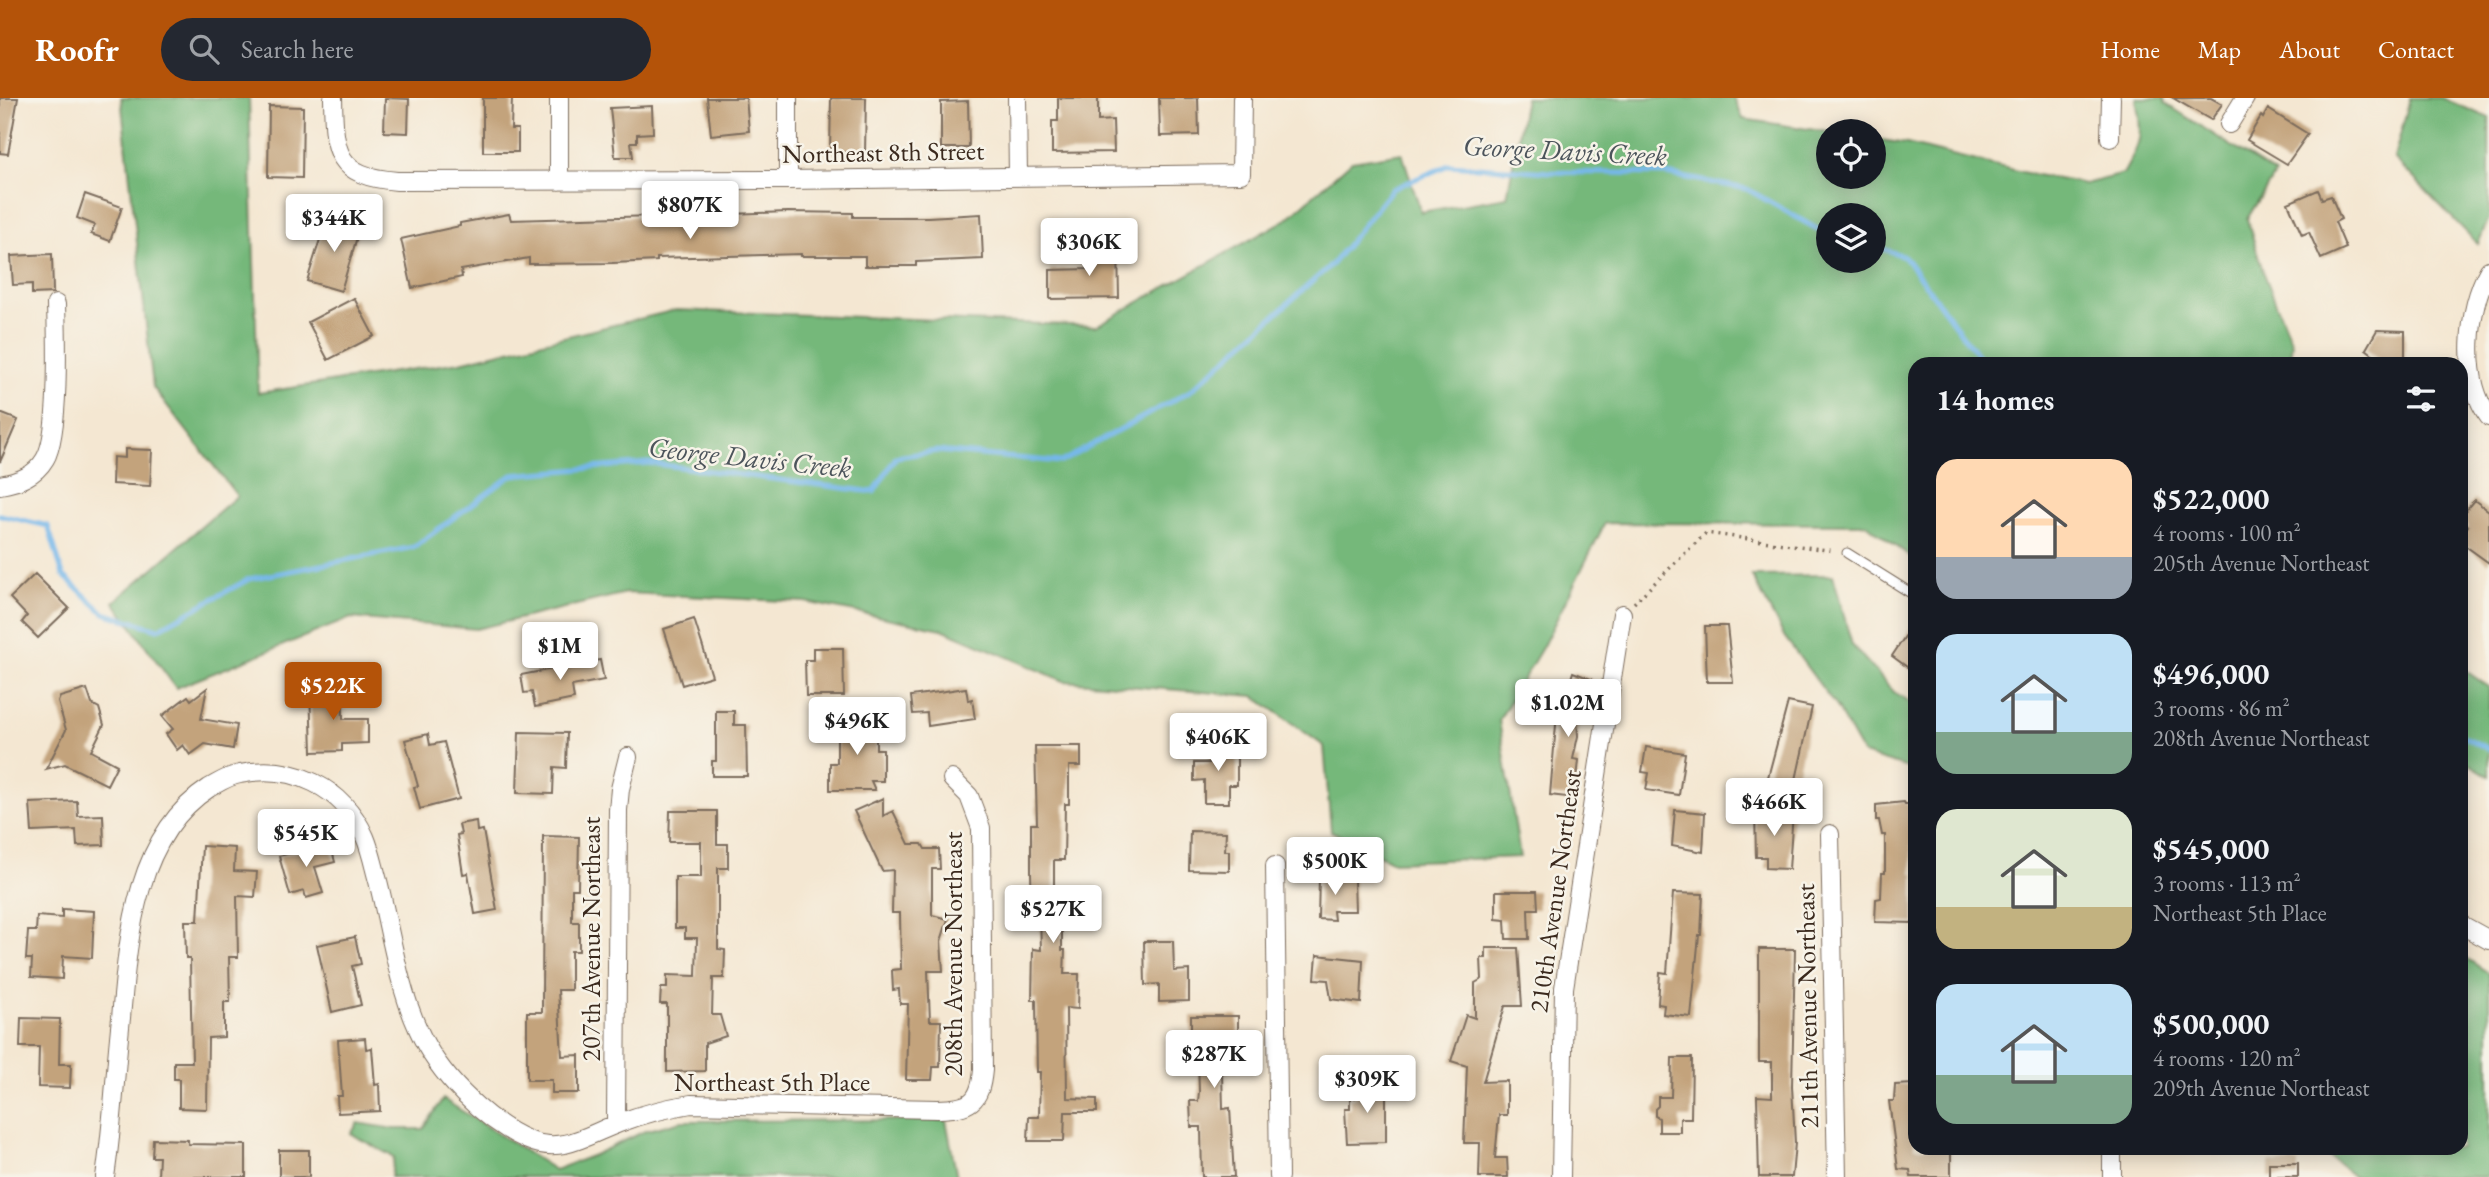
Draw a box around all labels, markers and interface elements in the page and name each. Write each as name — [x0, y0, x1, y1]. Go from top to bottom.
search box — [161, 18, 651, 81]
text: Roofr — [35, 28, 119, 71]
icon: search — [185, 30, 223, 68]
text: Search here — [241, 32, 354, 66]
text: Home — [2100, 34, 2160, 65]
text: Map — [2198, 34, 2241, 65]
text: About — [2279, 34, 2340, 65]
text: Contact — [2378, 34, 2454, 65]
map controls — [1816, 119, 1886, 273]
button: locate — [1816, 119, 1886, 189]
water label: George Davis Creek — [1462, 127, 1668, 173]
street label: Northeast 8th Street — [782, 133, 984, 171]
pin: $807K — [641, 181, 739, 241]
text: $807K — [658, 189, 722, 219]
pin: $344K — [285, 194, 383, 254]
text: $344K — [302, 202, 366, 232]
button: layers — [1816, 203, 1886, 273]
pin: $306K — [1040, 218, 1138, 278]
text: $306K — [1057, 226, 1121, 256]
text: 14 homes — [1936, 380, 2054, 419]
icon: filters — [2402, 380, 2440, 418]
water label: George Davis Creek — [647, 428, 854, 486]
text: $522,000 — [2153, 479, 2269, 518]
icon: home — [1992, 487, 2076, 571]
text: 4 rooms · 100 m² — [2153, 518, 2301, 548]
text: 205th Avenue Northeast — [2153, 548, 2370, 578]
pin: $1M — [526, 622, 594, 682]
text: $1M — [538, 630, 582, 660]
text: $496,000 — [2153, 654, 2269, 693]
pin: $522K — [284, 662, 382, 722]
icon: home — [1992, 662, 2076, 746]
text: $522K — [301, 670, 365, 700]
pin: $1.02M — [1511, 680, 1625, 739]
text: $1.02M — [1531, 687, 1605, 717]
text: 3 rooms · 86 m² — [2153, 693, 2290, 723]
pin: $496K — [808, 698, 906, 757]
text: $496K — [825, 705, 889, 735]
pin: $406K — [1169, 714, 1267, 773]
text: $406K — [1186, 721, 1250, 751]
text: 208th Avenue Northeast — [2153, 723, 2370, 753]
street label: 210th Avenue Northeast — [1521, 767, 1589, 1015]
pin: $466K — [1725, 778, 1823, 838]
text: $466K — [1742, 786, 1806, 816]
pin: $545K — [257, 810, 355, 869]
text: $545K — [274, 817, 338, 847]
street label: 207th Avenue Northeast — [574, 817, 608, 1061]
text: $545,000 — [2153, 829, 2269, 868]
street label: 208th Avenue Northeast — [936, 832, 970, 1076]
icon: home — [1992, 837, 2076, 921]
pin: $500K — [1286, 838, 1384, 897]
text: $500K — [1303, 845, 1367, 875]
text: 3 rooms · 113 m² — [2153, 868, 2301, 898]
street label: 211th Avenue Northeast — [1788, 883, 1826, 1129]
pin: $527K — [1004, 886, 1102, 945]
text: $527K — [1021, 893, 1085, 923]
text: Northeast 5th Place — [2153, 898, 2327, 928]
text: $500,000 — [2153, 1004, 2269, 1043]
icon: home — [1992, 1012, 2076, 1096]
pin: $287K — [1165, 1030, 1263, 1090]
text: $287K — [1182, 1038, 1246, 1068]
text: 4 rooms · 120 m² — [2153, 1043, 2301, 1073]
pin: $309K — [1318, 1056, 1416, 1115]
text: $309K — [1335, 1063, 1399, 1093]
street label: Northeast 5th Place — [674, 1065, 870, 1099]
text: 209th Avenue Northeast — [2153, 1073, 2370, 1103]

